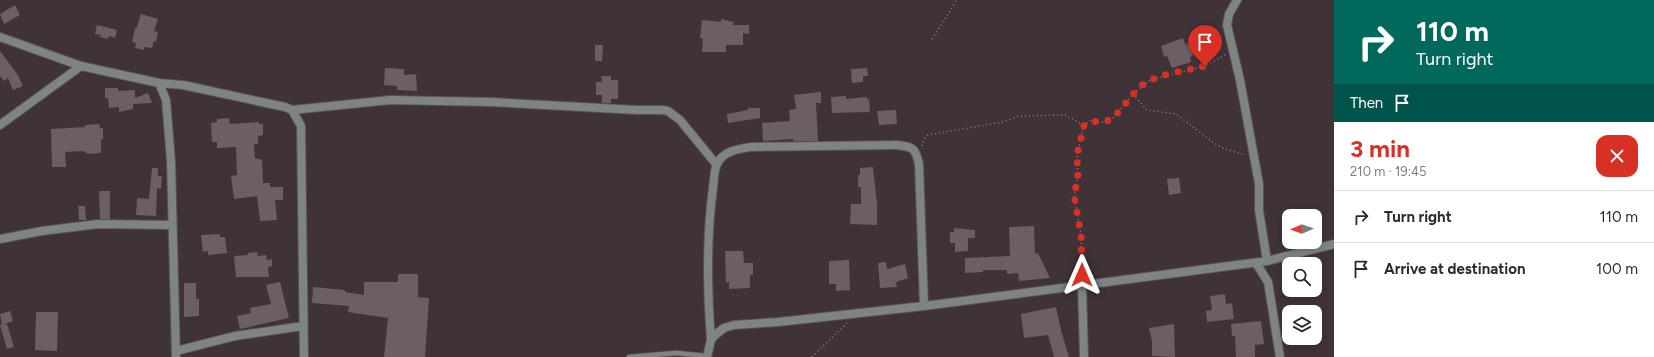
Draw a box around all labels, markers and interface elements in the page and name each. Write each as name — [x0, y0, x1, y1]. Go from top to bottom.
text: 110 m — [1416, 14, 1489, 48]
icon: right — [1350, 16, 1402, 68]
pin — [1188, 25, 1222, 66]
icon: arrive — [1194, 31, 1216, 53]
text: Turn right — [1416, 48, 1493, 70]
icon: arrive — [1391, 92, 1413, 114]
text: Then — [1350, 94, 1383, 112]
text: 3 min — [1350, 134, 1410, 163]
button: close — [1596, 135, 1638, 177]
text: 210 m · 19:45 — [1350, 164, 1427, 179]
icon: right — [1350, 206, 1372, 228]
text: Turn right — [1384, 208, 1452, 226]
text: 110 m — [1600, 208, 1638, 226]
north arrow — [1282, 209, 1322, 249]
map controls — [1282, 209, 1322, 345]
position arrow — [1061, 254, 1103, 296]
button: search — [1282, 257, 1322, 297]
icon: arrive — [1350, 258, 1372, 280]
text: Arrive at destination — [1384, 260, 1525, 278]
text: 100 m — [1596, 260, 1638, 278]
button: layers — [1282, 305, 1322, 345]

